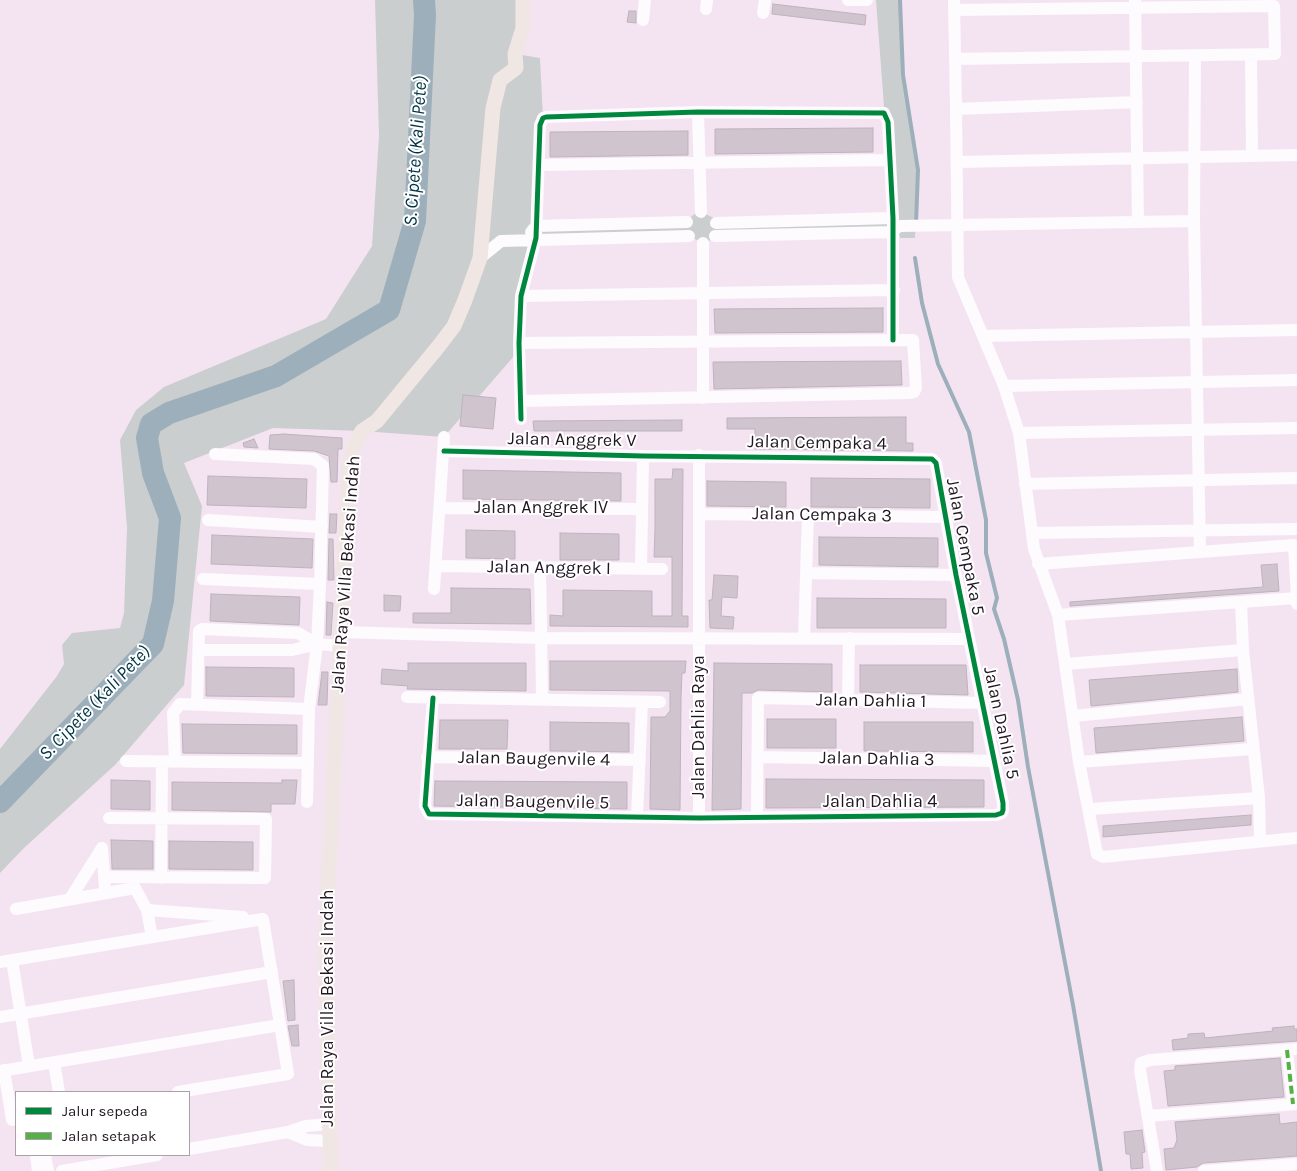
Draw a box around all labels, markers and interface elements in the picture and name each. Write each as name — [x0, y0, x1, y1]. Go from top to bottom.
water label: S. Cipete (Kali Pete) — [399, 75, 433, 227]
street label: Jalan Anggrek V — [507, 428, 637, 452]
street label: Jalan Cempaka 4 — [747, 431, 887, 455]
street label: Jalan Raya Villa Bekasi Indah — [327, 455, 365, 693]
street label: Jalan Cempaka 5 — [941, 477, 989, 617]
street label: Jalan Anggrek IV — [474, 497, 608, 519]
street label: Jalan Cempaka 3 — [752, 503, 892, 527]
street label: Jalan Anggrek I — [487, 556, 611, 580]
water label: S. Cipete (Kali Pete) — [34, 641, 156, 765]
street label: Jalan Dahlia Raya — [688, 655, 710, 799]
street label: Jalan Dahlia 5 — [979, 665, 1023, 781]
street label: Jalan Dahlia 1 — [816, 689, 926, 713]
street label: Jalan Baugenvile 4 — [458, 747, 610, 771]
street label: Jalan Dahlia 3 — [819, 747, 935, 771]
street label: Jalan Baugenvile 5 — [456, 790, 610, 814]
street label: Jalan Dahlia 4 — [823, 791, 937, 813]
street label: Jalan Raya Villa Bekasi Indah — [317, 889, 339, 1127]
legend — [15, 1091, 190, 1156]
text: Jalur sepeda — [62, 1102, 148, 1120]
text: Jalan setapak — [62, 1127, 156, 1145]

